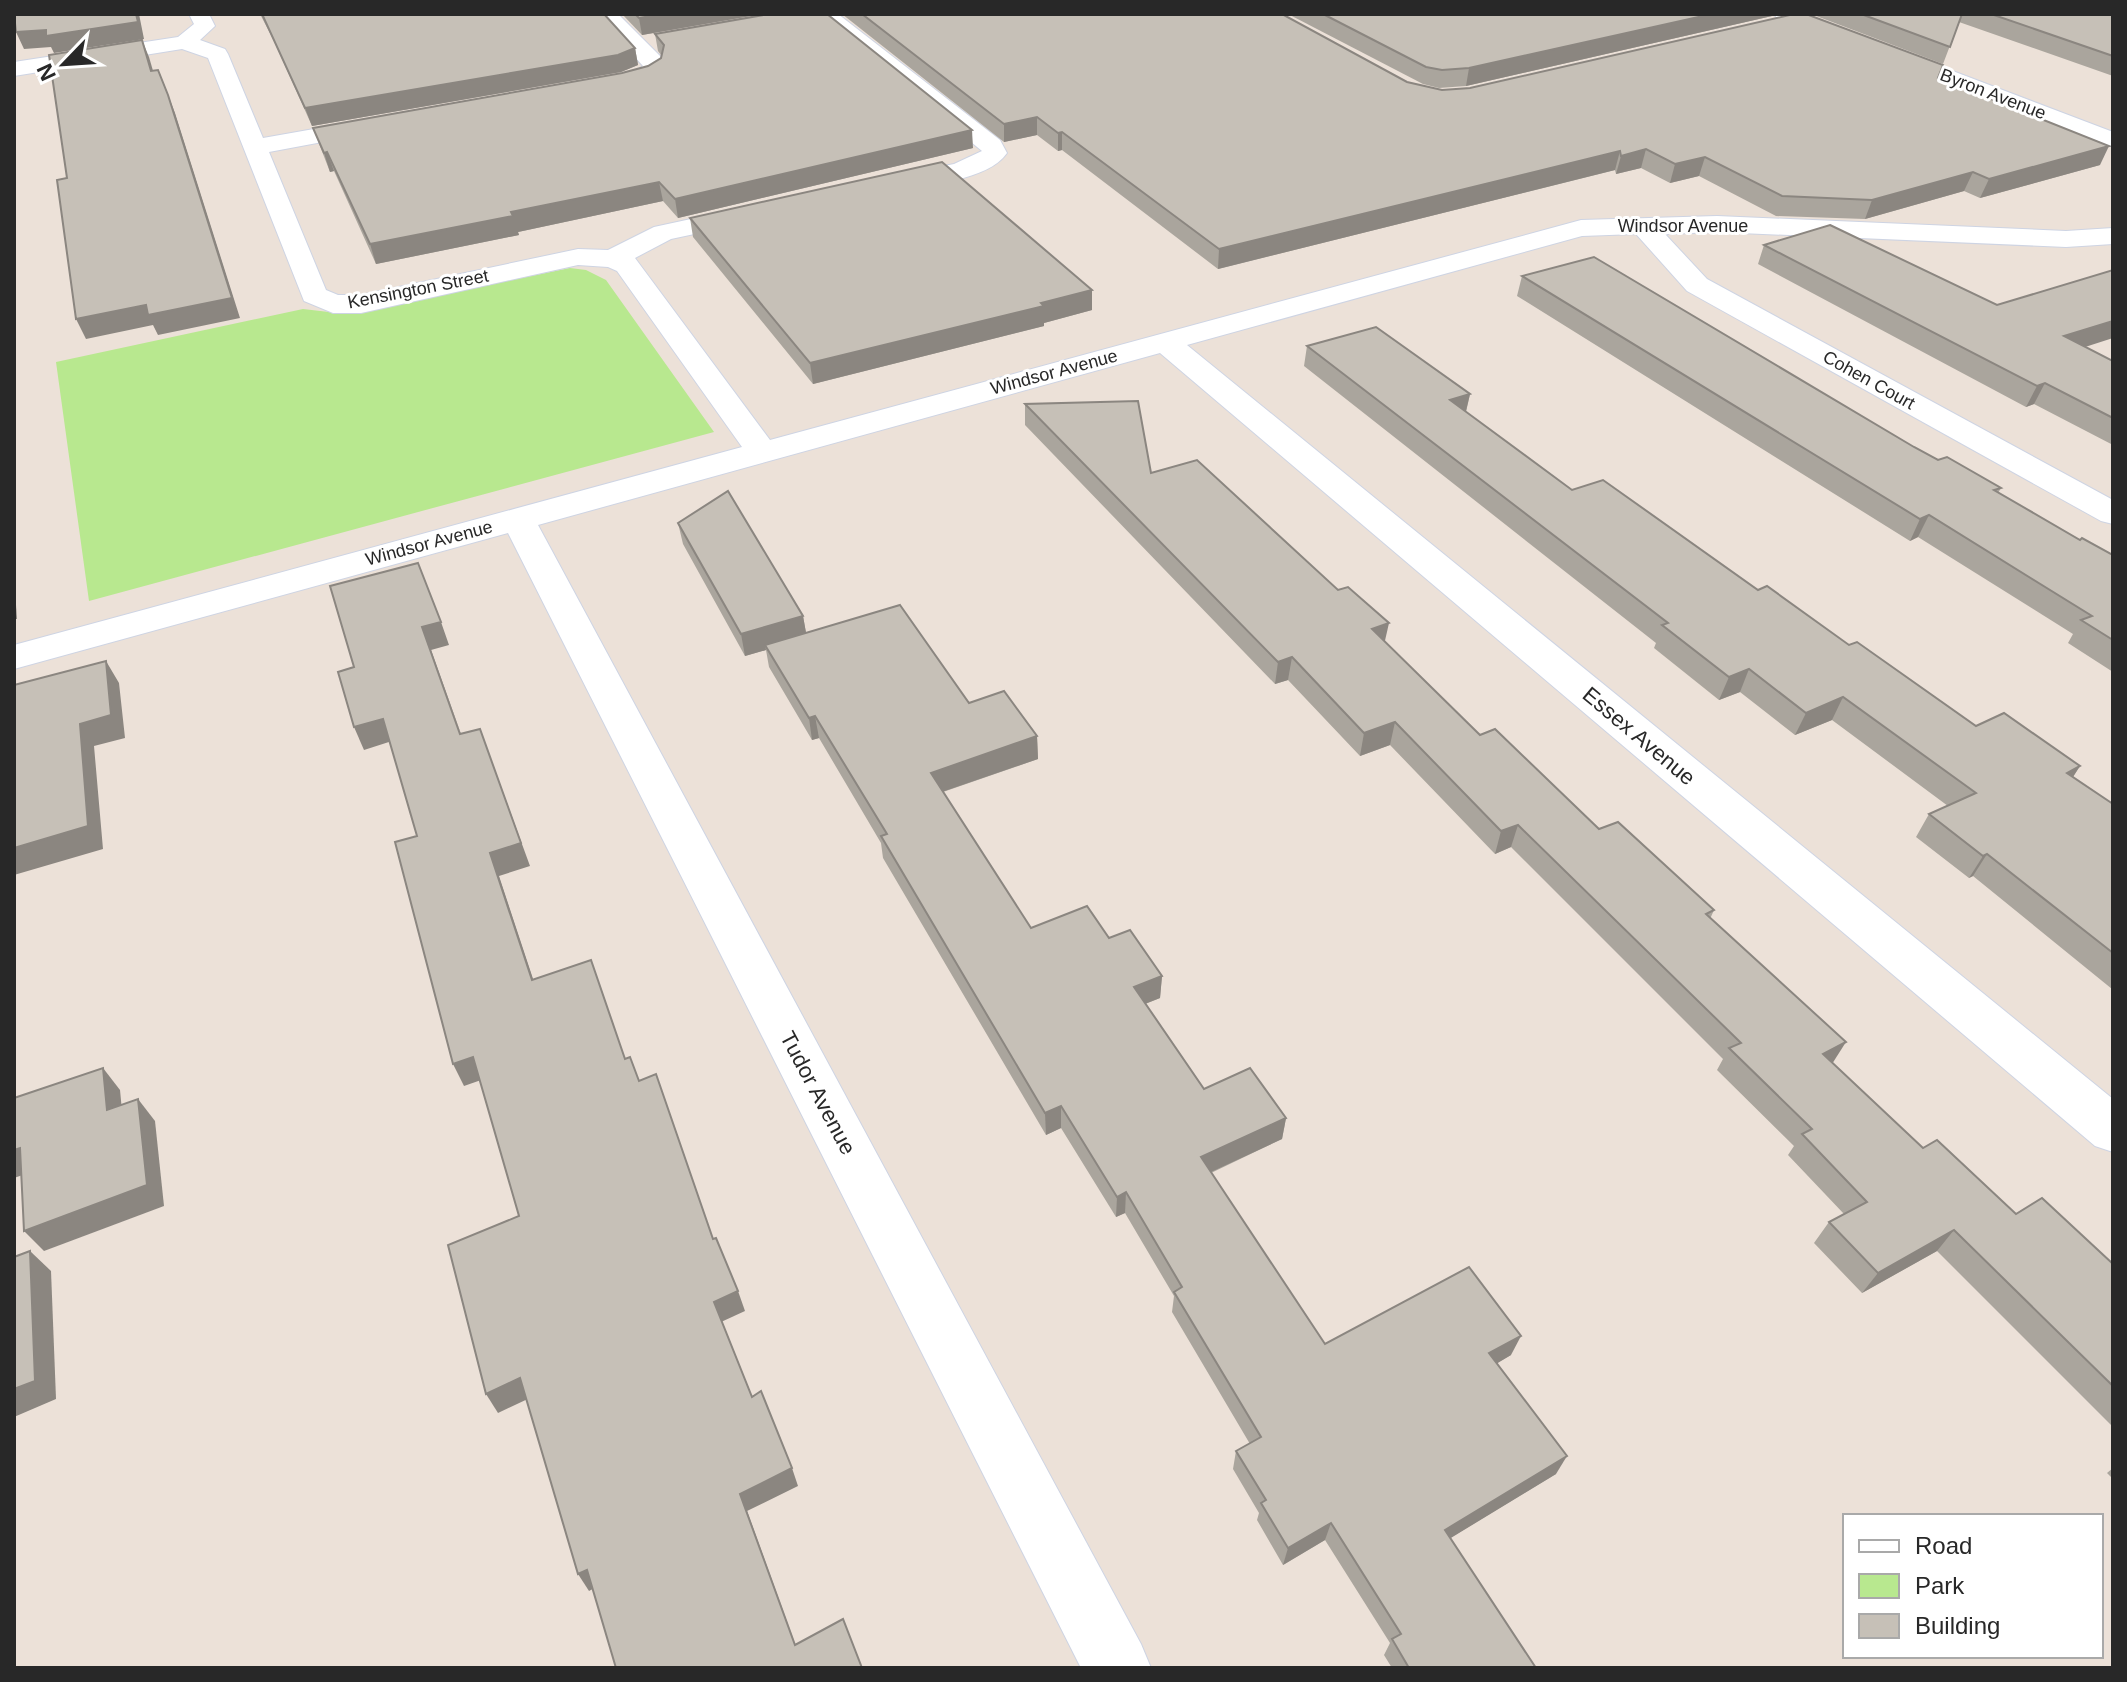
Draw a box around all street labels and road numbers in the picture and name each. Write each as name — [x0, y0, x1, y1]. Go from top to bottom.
street label: Byron Avenue — [1937, 65, 2049, 123]
street label: Windsor Avenue — [1618, 216, 1748, 236]
street label: Kensington Street — [346, 266, 490, 312]
street label: Windsor Avenue — [988, 345, 1120, 399]
street label: Cohen Court — [1820, 347, 1918, 413]
street label: Windsor Avenue — [363, 516, 495, 570]
street label: Essex Avenue — [1578, 682, 1700, 790]
street label: Tudor Avenue — [775, 1027, 861, 1159]

